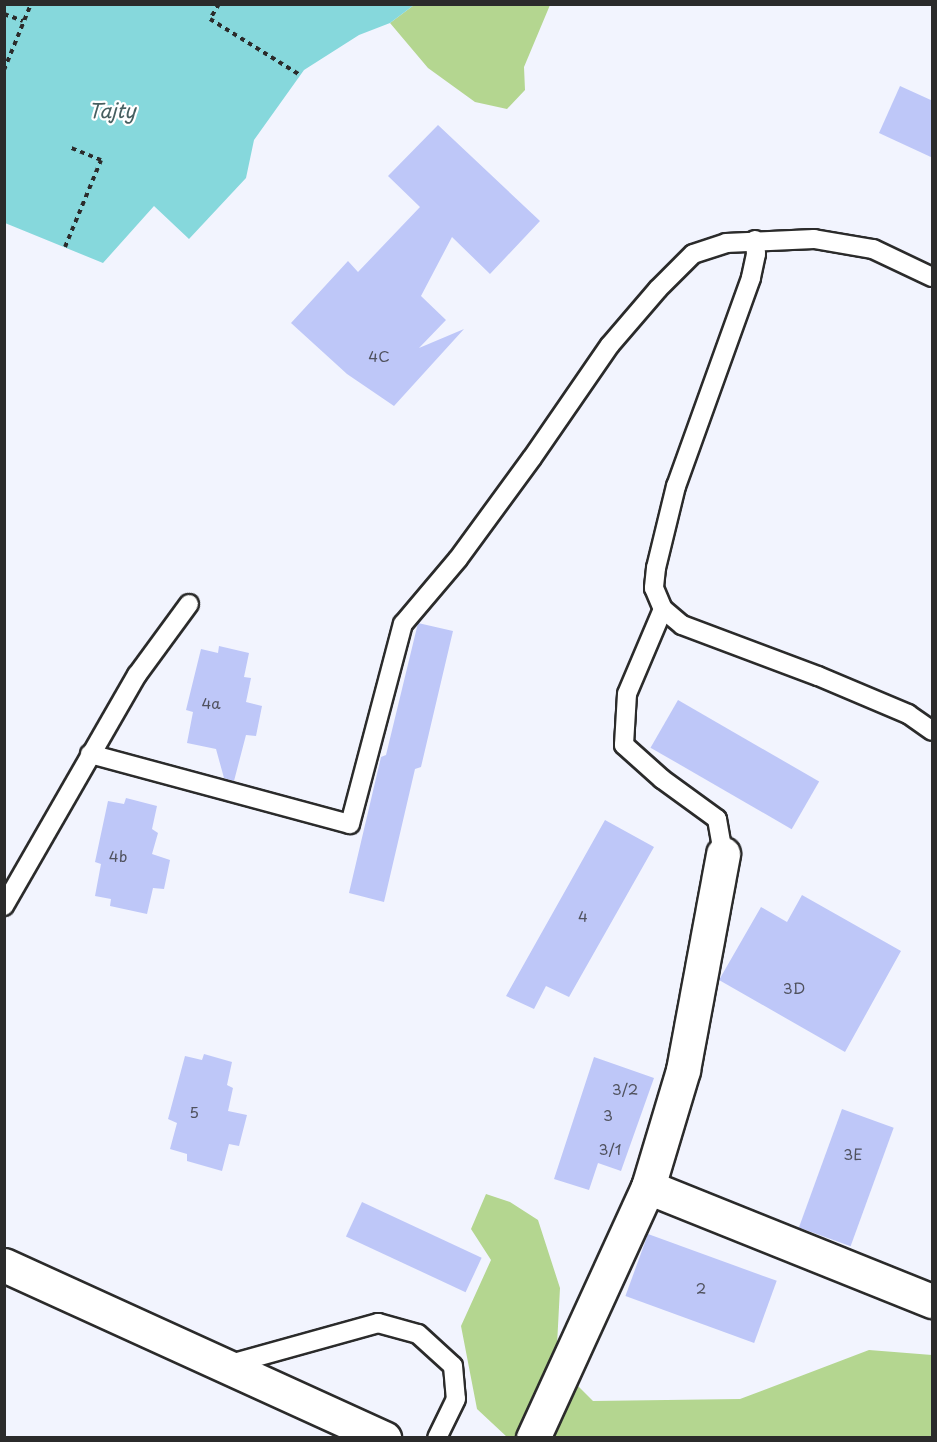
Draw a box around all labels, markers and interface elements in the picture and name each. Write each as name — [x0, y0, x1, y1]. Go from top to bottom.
water label: Tajty — [88, 98, 136, 122]
house number: 4C — [368, 347, 390, 365]
house number: 4a — [201, 694, 221, 712]
house number: 4b — [109, 847, 127, 865]
house number: 4 — [578, 907, 588, 925]
house number: 3D — [783, 979, 805, 997]
house number: 3/2 — [612, 1080, 638, 1098]
house number: 5 — [189, 1103, 199, 1121]
house number: 3 — [603, 1106, 613, 1124]
house number: 3/1 — [599, 1140, 621, 1158]
house number: 3E — [843, 1145, 863, 1163]
house number: 2 — [696, 1279, 706, 1297]

